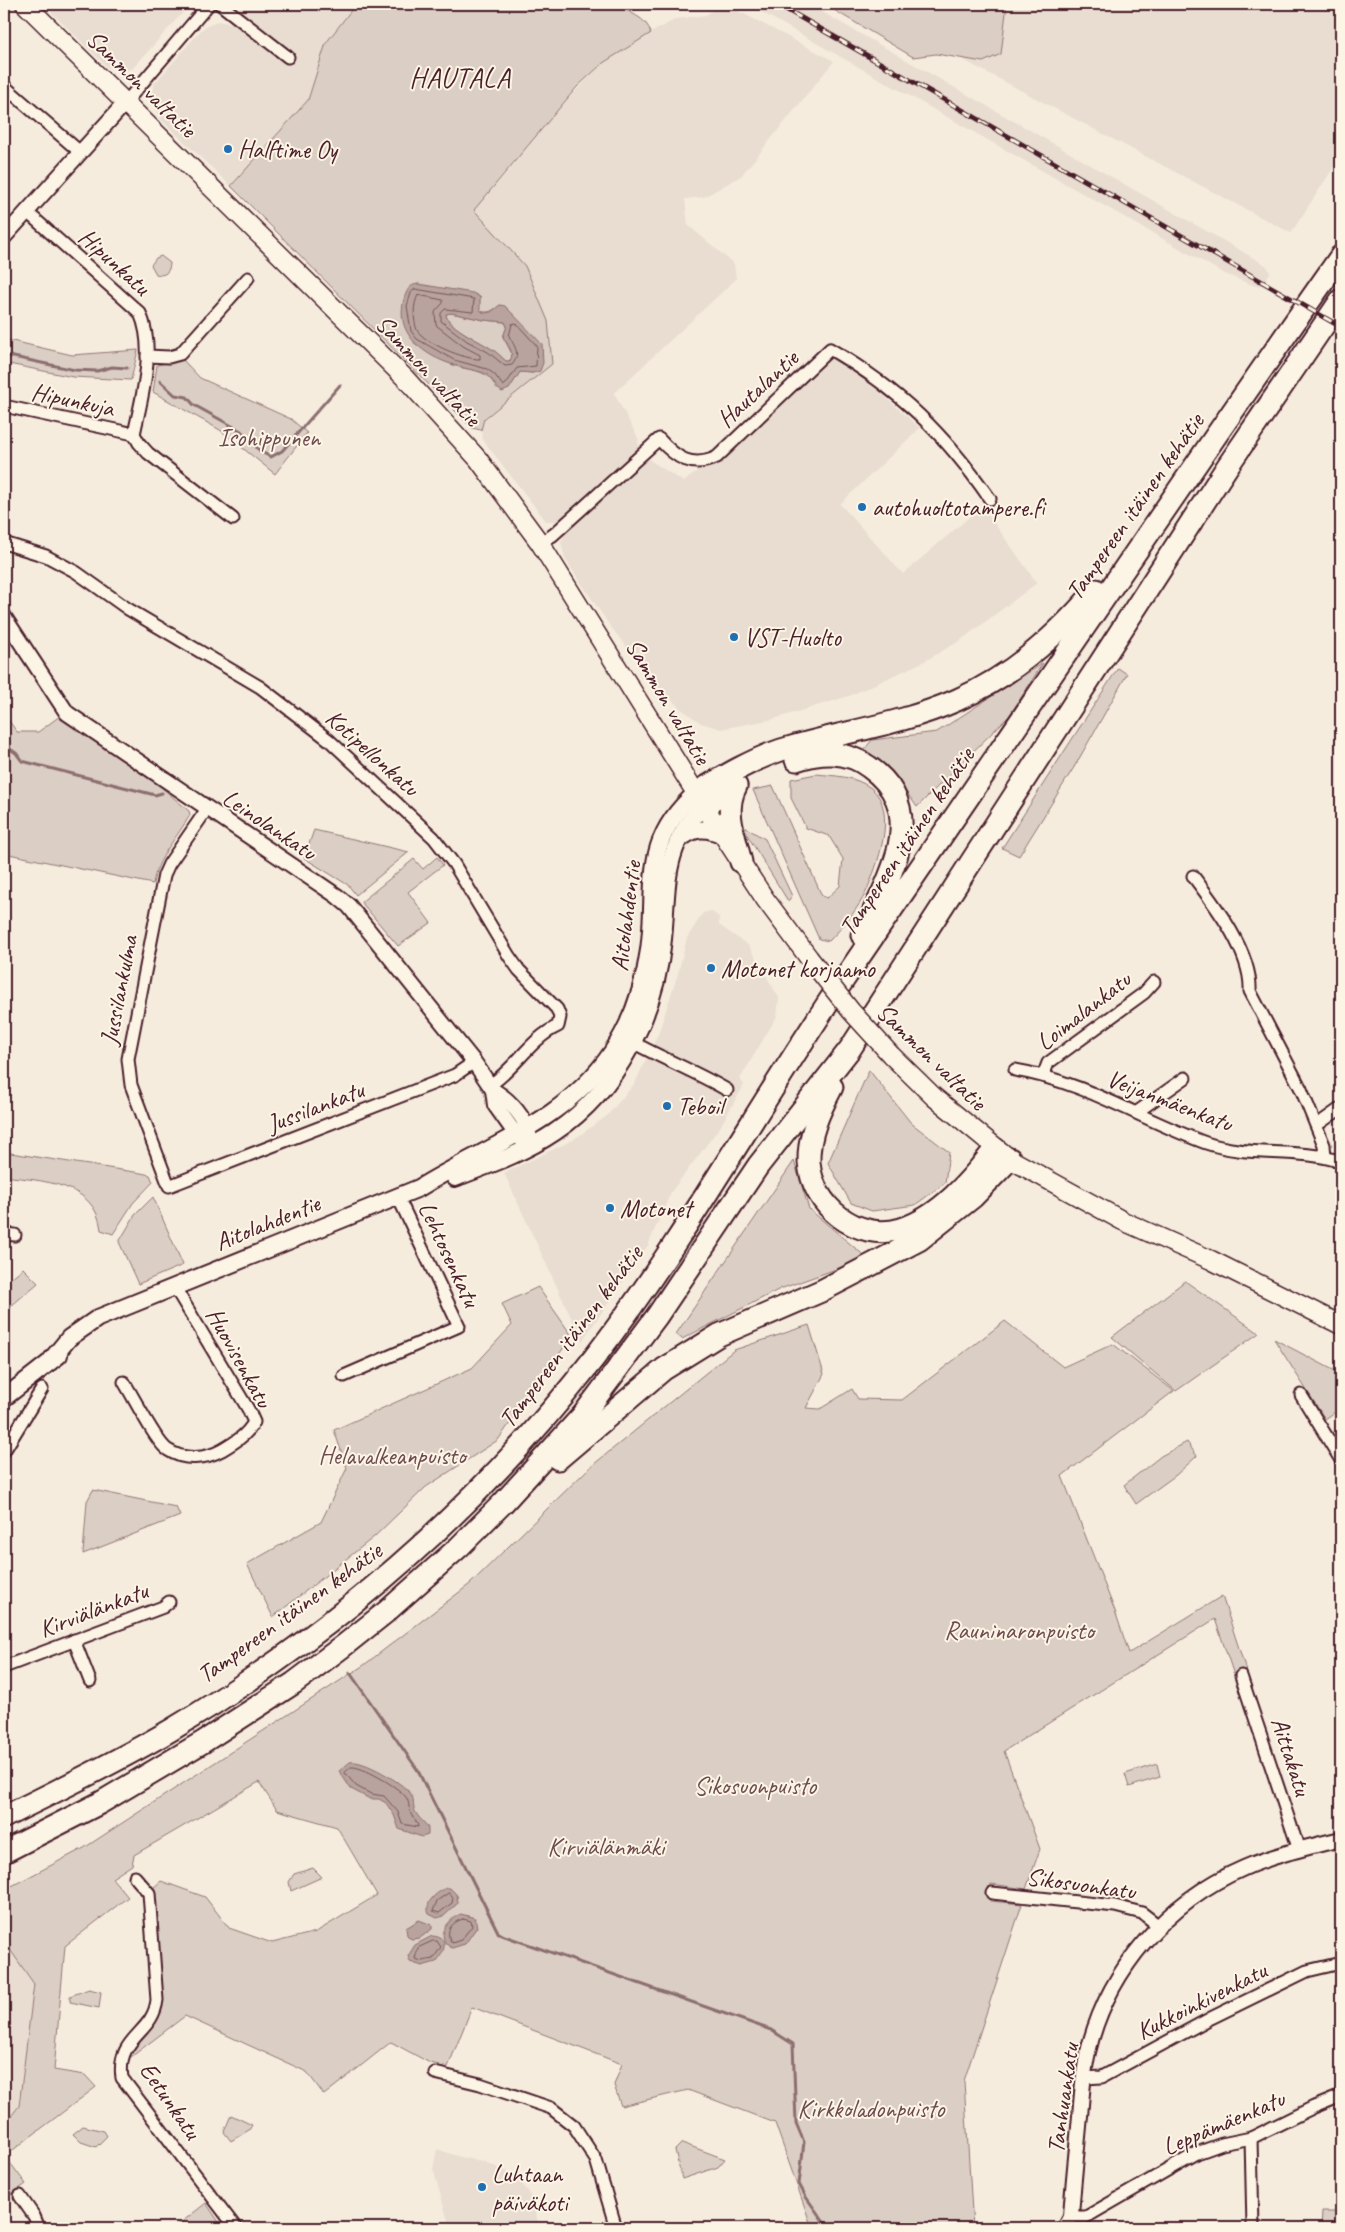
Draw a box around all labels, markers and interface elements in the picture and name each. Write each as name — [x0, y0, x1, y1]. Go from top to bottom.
street label: Sammon valtatie — [79, 23, 205, 146]
district label: HAUTALA — [409, 60, 512, 95]
place label: Halftime Oy — [238, 134, 339, 166]
marker: Halftime Oy — [222, 143, 234, 155]
street label: Hipunkatu — [72, 221, 158, 304]
street label: Sammon valtatie — [368, 308, 489, 435]
street label: Hautalantie — [710, 342, 807, 435]
street label: Hipunkuja — [29, 376, 119, 425]
street label: Tampereen itäinen kehätie — [1058, 406, 1212, 606]
park label: Isohippunen — [218, 422, 322, 454]
place label: autohuoltotampere.fi — [872, 492, 1047, 524]
marker: autohuoltotampere.fi — [856, 501, 868, 513]
place label: VST-Huolto — [744, 622, 842, 654]
marker: VST-Huolto — [728, 631, 740, 643]
street label: Sammon valtatie — [618, 633, 719, 772]
street label: Kotipellonkatu — [319, 702, 427, 805]
street label: Tampereen itäinen kehätie — [832, 740, 983, 942]
street label: Leinolankatu — [216, 782, 324, 869]
street label: Aitolahdentie — [603, 858, 649, 973]
street label: Jussilankulma — [93, 931, 146, 1048]
place label: Motonet korjaamo — [721, 953, 876, 985]
marker: Motonet korjaamo — [705, 962, 717, 974]
street label: Loimalankatu — [1030, 963, 1139, 1058]
street label: Sammon valtatie — [869, 996, 995, 1119]
street label: Veijanmäenkatu — [1102, 1062, 1239, 1140]
street label: Jussilankatu — [261, 1073, 370, 1140]
place label: Teboil — [677, 1091, 728, 1123]
marker: Teboil — [661, 1100, 673, 1112]
street label: Aitolahdentie — [210, 1187, 326, 1258]
place label: Motonet — [620, 1193, 695, 1225]
street label: Lehtosenkatu — [411, 1196, 488, 1314]
marker: Motonet — [604, 1202, 616, 1214]
street label: Tampereen itäinen kehätie — [492, 1237, 651, 1434]
street label: Huovisenkatu — [199, 1302, 281, 1415]
park label: Helavalkeanpuisto — [318, 1440, 469, 1472]
street label: Tampereen itäinen kehätie — [191, 1534, 390, 1691]
street label: Kirviälänkatu — [34, 1574, 154, 1645]
park label: Rauninaronpuisto — [944, 1615, 1097, 1647]
street label: Aittakatu — [1263, 1713, 1319, 1801]
park label: Sikosuonpuisto — [694, 1770, 817, 1802]
park label: Kirviälänmäki — [548, 1831, 668, 1863]
street label: Sikosuonkatu — [1024, 1861, 1139, 1908]
street label: Kukkoinkivenkatu — [1131, 1954, 1274, 2047]
street label: Tanhuankatu — [1039, 2039, 1087, 2155]
street label: Eetunkatu — [132, 2056, 209, 2147]
street label: Leppämäenkatu — [1158, 2082, 1291, 2163]
park label: Kirkkoladonpuisto — [798, 2093, 946, 2125]
place label: Luhtaan päiväkoti — [492, 2158, 571, 2219]
marker: Luhtaan päiväkoti — [476, 2181, 488, 2193]

